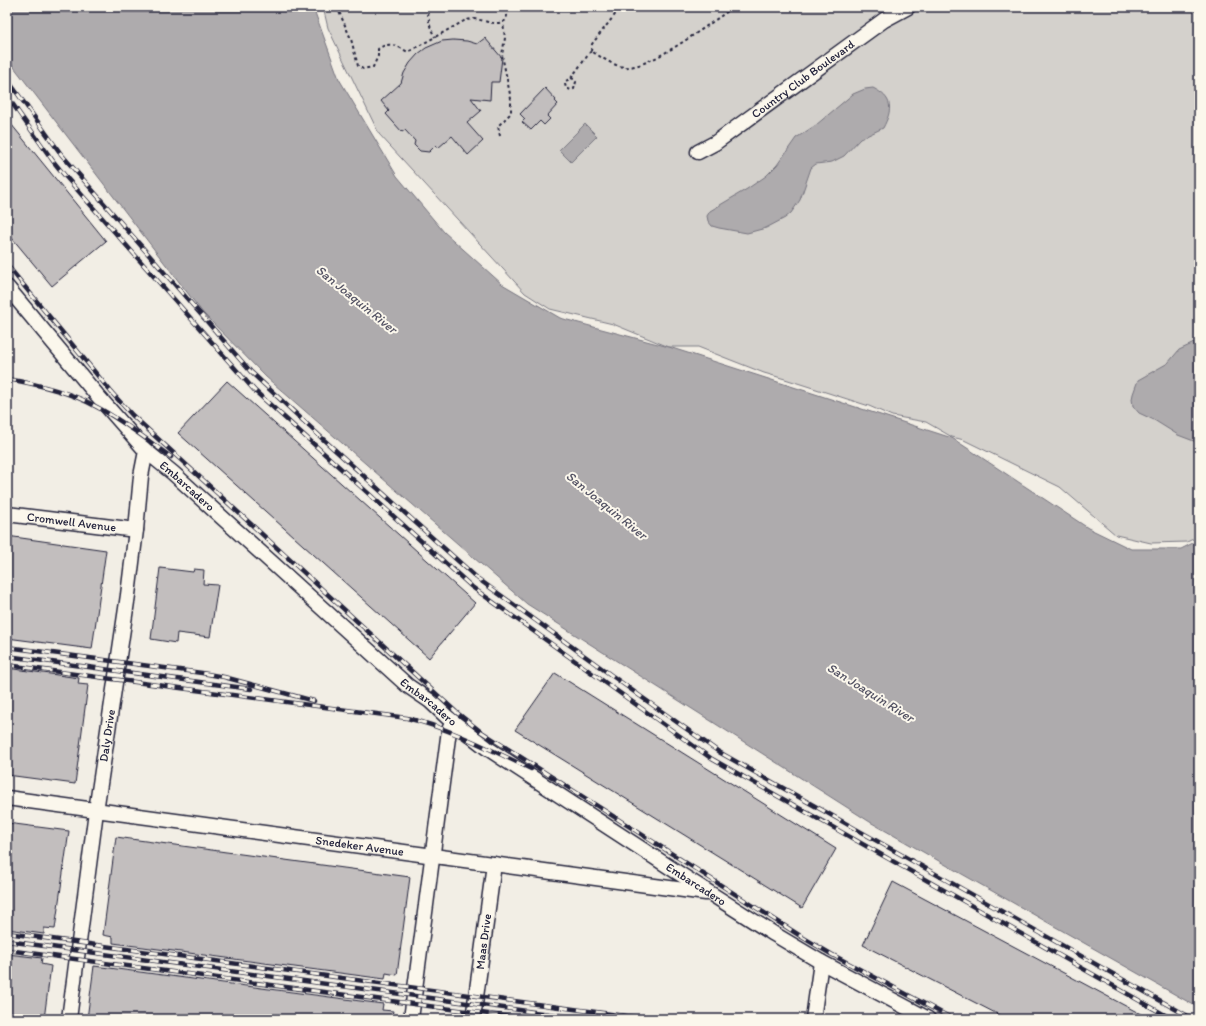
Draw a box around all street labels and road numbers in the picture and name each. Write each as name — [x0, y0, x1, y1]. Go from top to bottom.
street label: Country Club Boulevard — [749, 37, 857, 121]
street label: Embarcadero — [157, 458, 217, 514]
street label: Cromwell Avenue — [26, 510, 117, 535]
street label: Embarcadero — [397, 675, 459, 729]
street label: Daly Drive — [96, 708, 118, 763]
street label: Snedeker Avenue — [315, 833, 405, 859]
street label: Embarcadero — [663, 860, 729, 909]
street label: Maas Drive — [473, 913, 494, 970]

